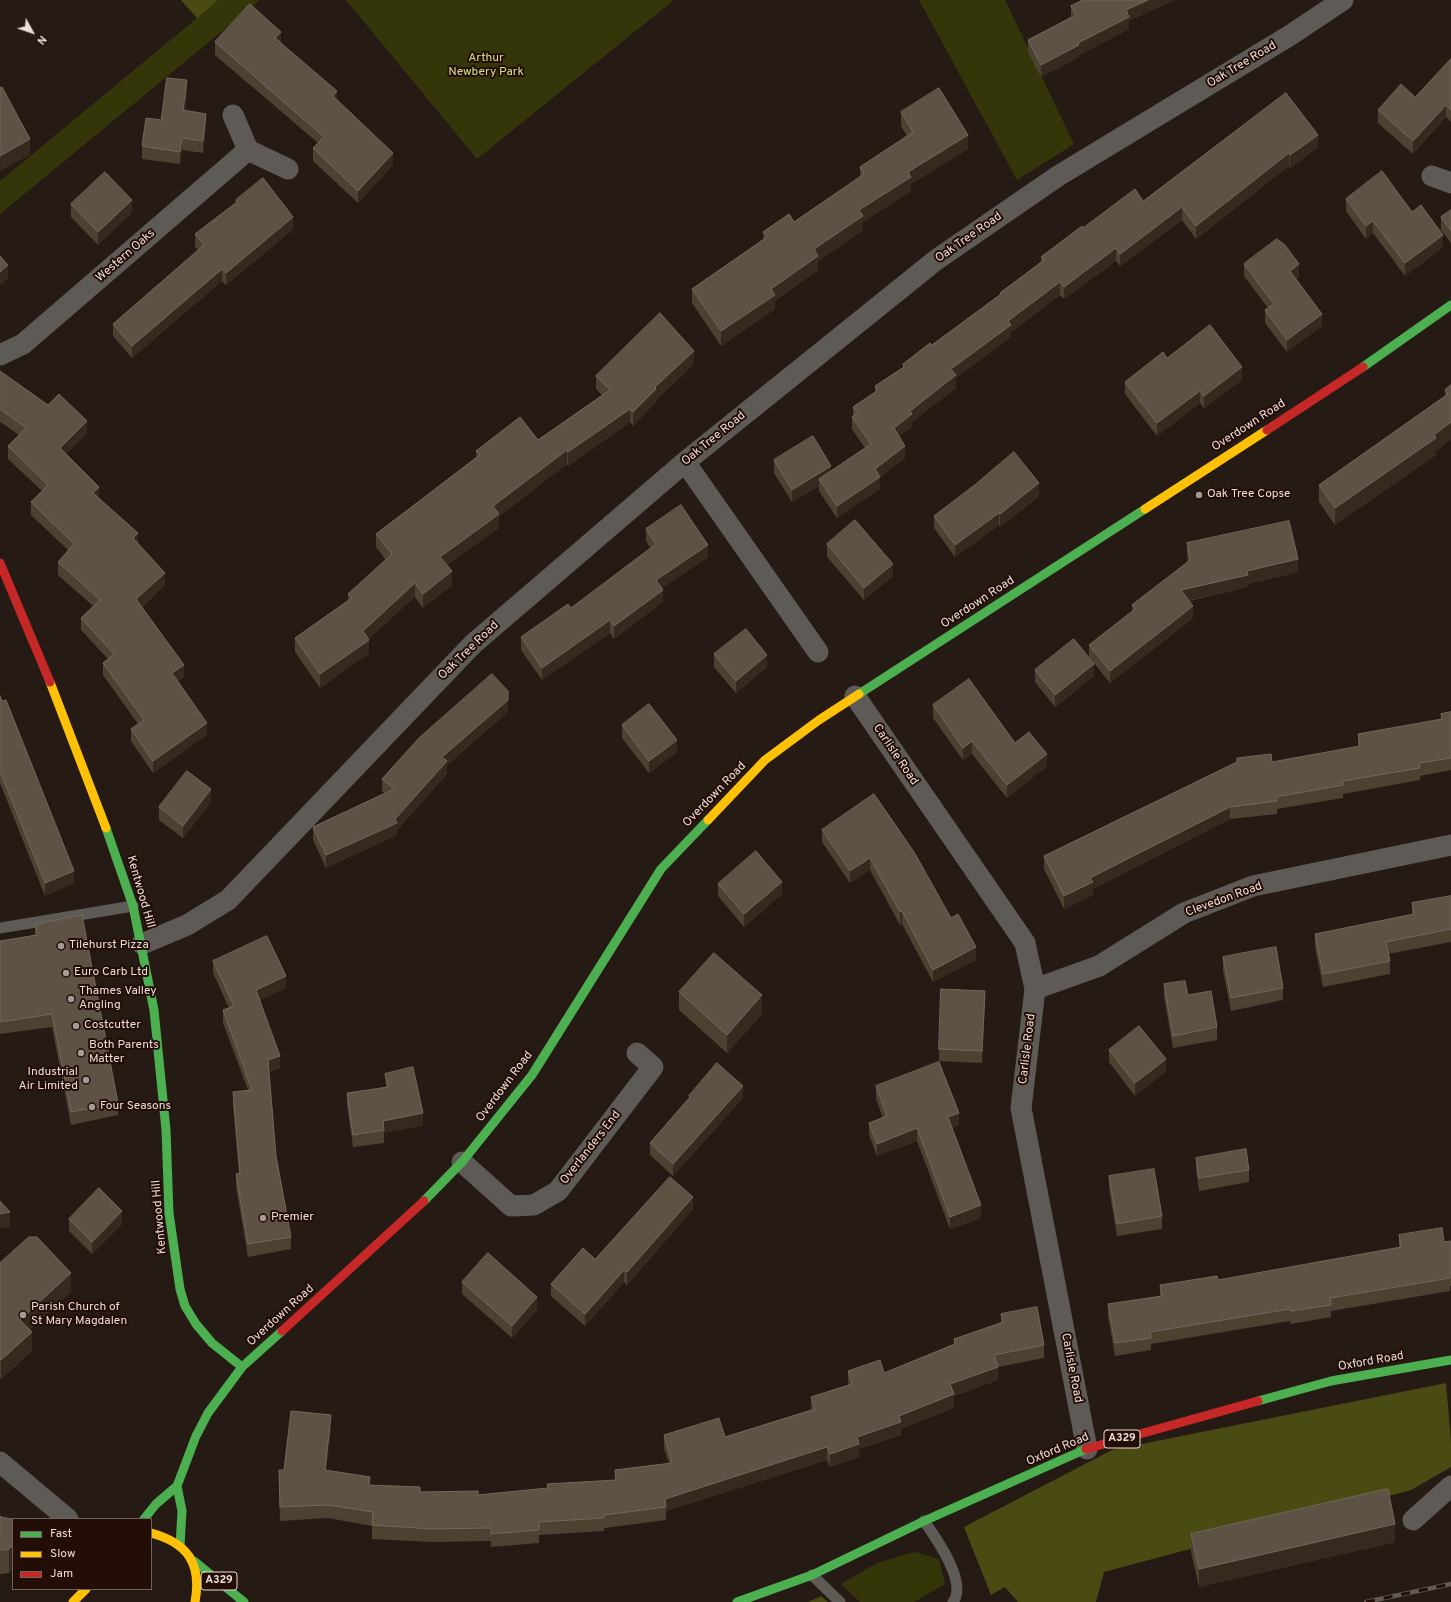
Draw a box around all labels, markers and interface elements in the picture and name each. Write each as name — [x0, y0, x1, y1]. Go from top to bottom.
north arrow — [12, 12, 52, 52]
text: N — [33, 32, 49, 47]
street label: Oak Tree Road — [1205, 39, 1279, 91]
park label: Arthur Newbery Park — [448, 52, 524, 80]
street label: Oak Tree Road — [933, 210, 1005, 266]
street label: Western Oaks — [94, 226, 158, 286]
street label: Overdown Road — [1209, 397, 1289, 455]
street label: Oak Tree Road — [679, 409, 749, 469]
place label: Oak Tree Copse — [1207, 488, 1290, 502]
marker: Oak Tree Copse — [1194, 490, 1204, 500]
street label: Overdown Road — [938, 574, 1018, 632]
street label: Oak Tree Road — [436, 619, 502, 683]
street label: Carlisle Road — [869, 722, 921, 788]
street label: Overdown Road — [680, 759, 750, 831]
street label: Kentwood Hill — [123, 854, 157, 930]
street label: Clevedon Road — [1184, 879, 1264, 921]
place label: Tilehurst Pizza — [69, 939, 149, 953]
marker: Tilehurst Pizza — [56, 941, 66, 951]
place label: Euro Carb Ltd — [74, 966, 148, 980]
marker: Euro Carb Ltd — [61, 968, 71, 978]
place label: Thames Valley Angling — [79, 985, 157, 1013]
marker: Thames Valley Angling — [66, 994, 76, 1004]
street label: Carlisle Road — [1017, 1013, 1039, 1085]
place label: Costcutter — [84, 1019, 141, 1033]
marker: Costcutter — [71, 1021, 81, 1031]
place label: Both Parents Matter — [89, 1039, 159, 1067]
marker: Both Parents Matter — [76, 1048, 86, 1058]
street label: Overdown Road — [474, 1049, 536, 1125]
place label: Industrial Air Limited — [19, 1066, 78, 1094]
marker: Industrial Air Limited — [81, 1075, 91, 1085]
place label: Four Seasons — [100, 1100, 171, 1114]
marker: Four Seasons — [87, 1102, 97, 1112]
street label: Overlanders End — [558, 1108, 624, 1188]
street label: Kentwood Hill — [150, 1179, 170, 1255]
place label: Premier — [271, 1211, 314, 1225]
marker: Premier — [258, 1213, 268, 1223]
street label: Overdown Road — [245, 1282, 317, 1350]
place label: Parish Church of St Mary Magdalen — [31, 1301, 127, 1329]
marker: Parish Church of St Mary Magdalen — [18, 1310, 28, 1320]
street label: Carlisle Road — [1057, 1332, 1085, 1404]
street label: Oxford Road — [1337, 1349, 1405, 1375]
street label: Oxford Road — [1025, 1430, 1091, 1470]
road number: A329 — [1104, 1430, 1140, 1448]
legend — [12, 1518, 152, 1590]
text: Fast — [50, 1526, 72, 1542]
text: Slow — [50, 1546, 76, 1562]
text: Jam — [50, 1566, 73, 1582]
road number: A329 — [201, 1572, 237, 1590]

